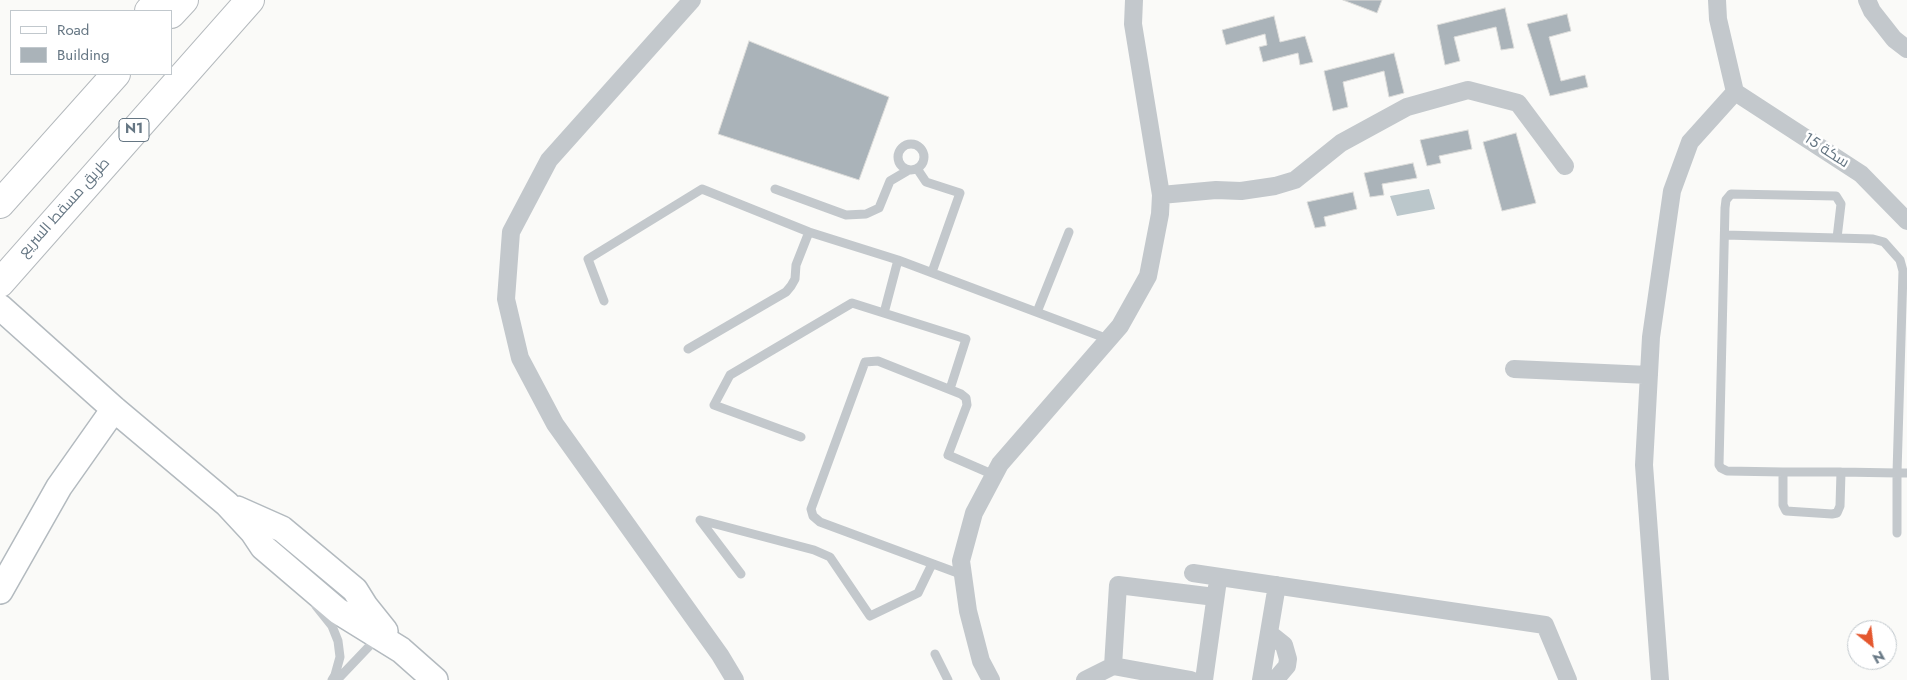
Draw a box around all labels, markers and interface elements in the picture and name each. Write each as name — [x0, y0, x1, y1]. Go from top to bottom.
legend — [10, 10, 172, 75]
text: Road — [57, 19, 89, 41]
text: Building — [57, 44, 109, 66]
road number: N1 — [119, 118, 149, 142]
street label: سكة 15 — [1800, 130, 1852, 172]
street label: طريق مسقط السريع — [16, 155, 114, 261]
north arrow — [1847, 620, 1897, 670]
text: N — [1869, 646, 1889, 669]

